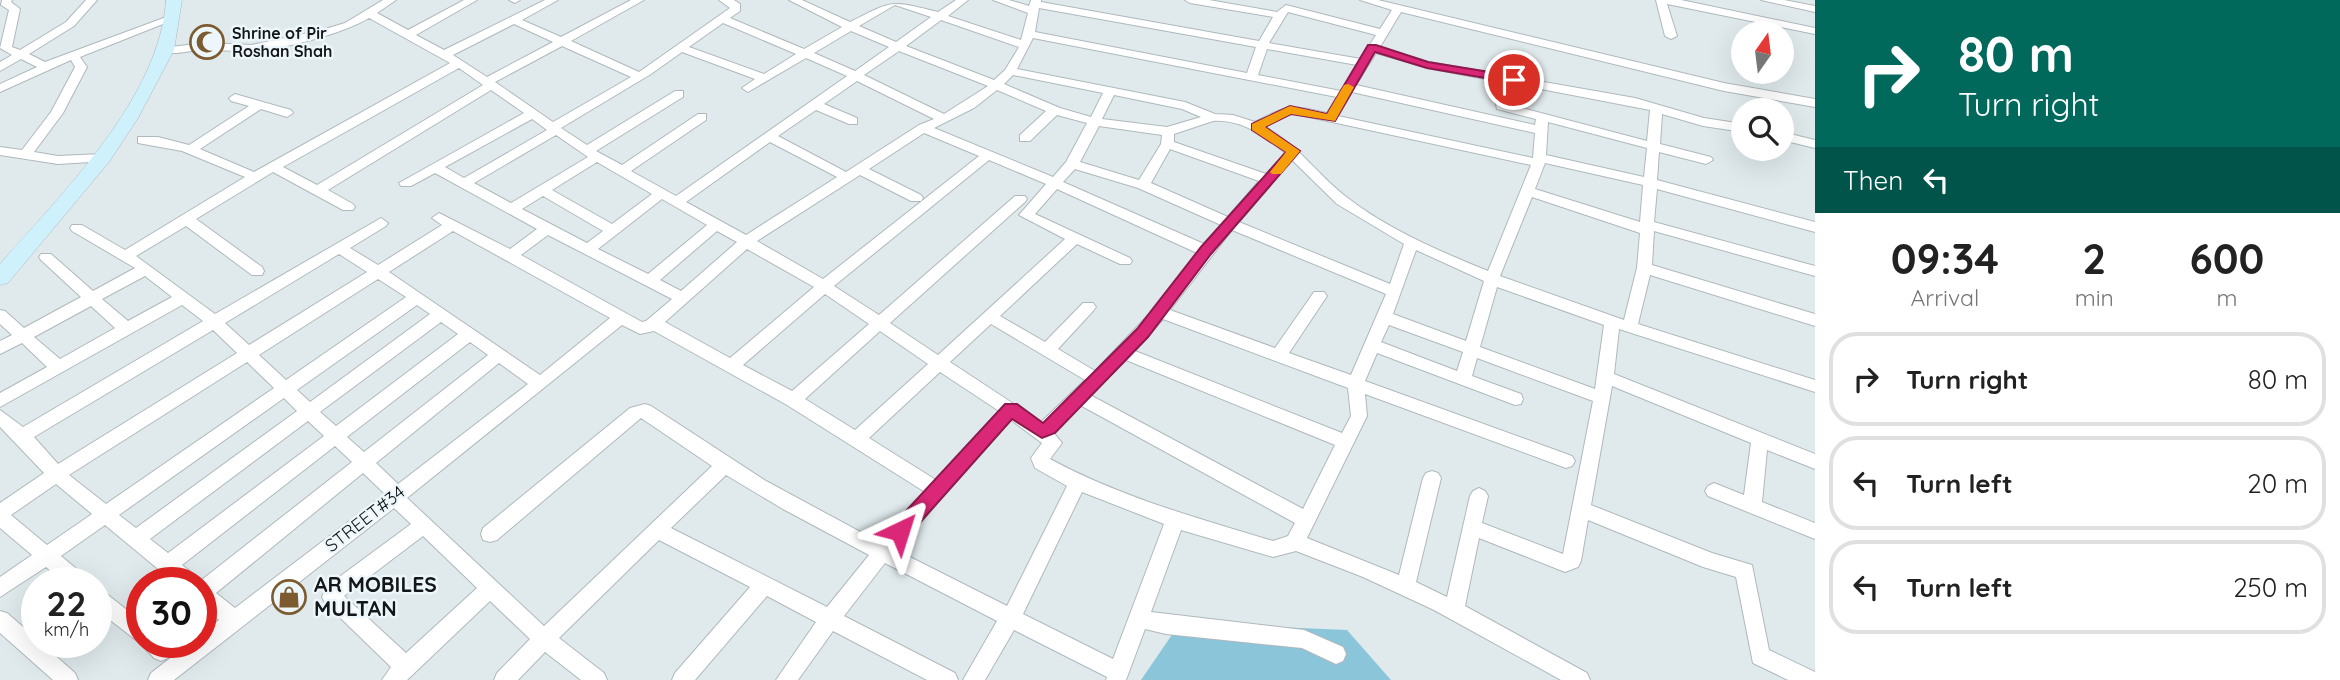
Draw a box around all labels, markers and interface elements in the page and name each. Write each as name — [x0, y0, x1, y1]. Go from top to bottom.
north arrow — [1731, 21, 1794, 84]
map controls — [1731, 21, 1794, 161]
mosque icon: Shrine of Pir Roshan Shah — [188, 23, 226, 61]
place label: Shrine of Pir Roshan Shah — [232, 23, 332, 61]
text: 80 m — [1958, 23, 2074, 84]
icon: right — [1843, 28, 1934, 119]
pin — [1484, 50, 1544, 110]
icon: arrive — [1495, 61, 1533, 99]
text: Turn right — [1958, 84, 2099, 124]
button: search — [1731, 98, 1794, 161]
icon: left — [1917, 161, 1955, 199]
text: Then — [1843, 164, 1903, 197]
text: 09:34 — [1891, 232, 1999, 285]
text: 2 — [2082, 232, 2106, 285]
text: 600 — [2190, 232, 2264, 285]
text: Arrival — [1910, 283, 1979, 312]
text: min — [2075, 283, 2114, 312]
text: m — [2216, 283, 2237, 312]
icon: right — [1847, 360, 1885, 398]
text: Turn right — [1906, 363, 2028, 396]
text: 80 m — [2248, 363, 2308, 396]
icon: left — [1847, 464, 1885, 502]
text: Turn left — [1906, 467, 2013, 500]
text: 20 m — [2247, 467, 2308, 500]
street label: STREET#34 — [320, 480, 409, 557]
position arrow — [863, 494, 937, 568]
speed limit sign: 30 — [126, 567, 217, 658]
icon: left — [1847, 568, 1885, 606]
place label: AR MOBILES MULTAN — [314, 571, 437, 621]
text: Turn left — [1906, 571, 2013, 604]
text: 250 m — [2233, 571, 2308, 604]
shop icon: AR MOBILES MULTAN — [270, 578, 308, 616]
text: 22 — [47, 581, 86, 625]
text: km/h — [44, 618, 89, 641]

